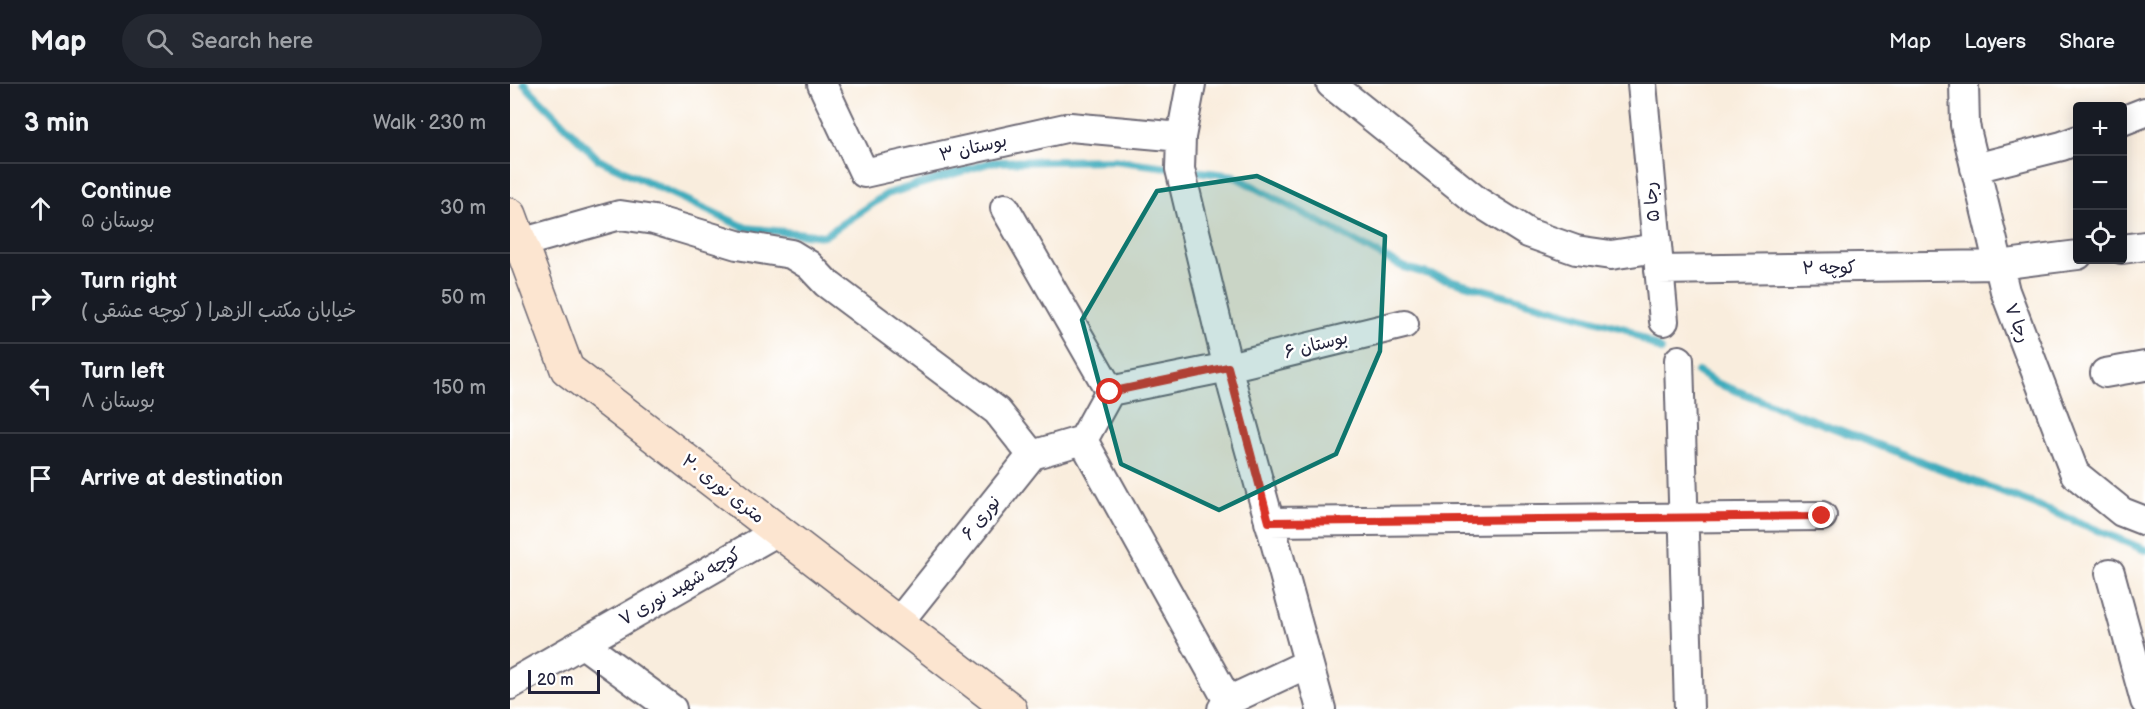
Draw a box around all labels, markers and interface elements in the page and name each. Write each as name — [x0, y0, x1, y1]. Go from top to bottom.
search box — [122, 14, 542, 68]
text: Map — [30, 25, 86, 58]
icon: search — [143, 25, 176, 58]
text: Search here — [191, 28, 313, 55]
text: Map — [1889, 29, 1931, 54]
text: Layers — [1964, 29, 2026, 54]
text: Share — [2059, 29, 2115, 54]
map controls — [2073, 102, 2127, 264]
button: + — [2073, 102, 2127, 156]
text: 3 min — [24, 108, 89, 139]
text: Walk · 230 m — [373, 111, 486, 135]
street label: بوستان ۳ — [937, 130, 1009, 166]
button: − — [2073, 156, 2127, 210]
text: Continue — [81, 178, 171, 205]
street label: رجا ۵ — [1640, 181, 1664, 223]
icon: ahead — [24, 192, 57, 225]
text: 30 m — [440, 196, 486, 220]
text: بوستان ۵ — [81, 209, 155, 233]
button: locate — [2073, 210, 2127, 264]
street label: کوچه ۲ — [1802, 257, 1856, 280]
text: Turn right — [81, 268, 177, 295]
icon: right — [24, 282, 57, 315]
text: 50 m — [441, 286, 486, 310]
text: خیابان مکتب الزهرا ( کوچه عشقی ) — [81, 299, 356, 323]
street label: رجا ۷ — [2000, 300, 2034, 346]
street label: بوستان ۶ — [1282, 327, 1350, 363]
text: Turn left — [81, 358, 165, 385]
icon: left — [24, 372, 57, 405]
text: 150 m — [433, 376, 486, 400]
route start — [1096, 378, 1122, 404]
text: بوستان ۸ — [81, 389, 155, 413]
street label: ۲۰ متری نوری — [677, 450, 769, 528]
icon: arrive — [24, 462, 57, 495]
text: Arrive at destination — [81, 465, 283, 492]
street label: نوری ۶ — [957, 492, 1005, 544]
route end — [1808, 502, 1834, 528]
street label: کوچه شهید نوری ۷ — [615, 543, 745, 631]
scale bar — [528, 667, 600, 694]
text: 20 m — [537, 671, 573, 690]

